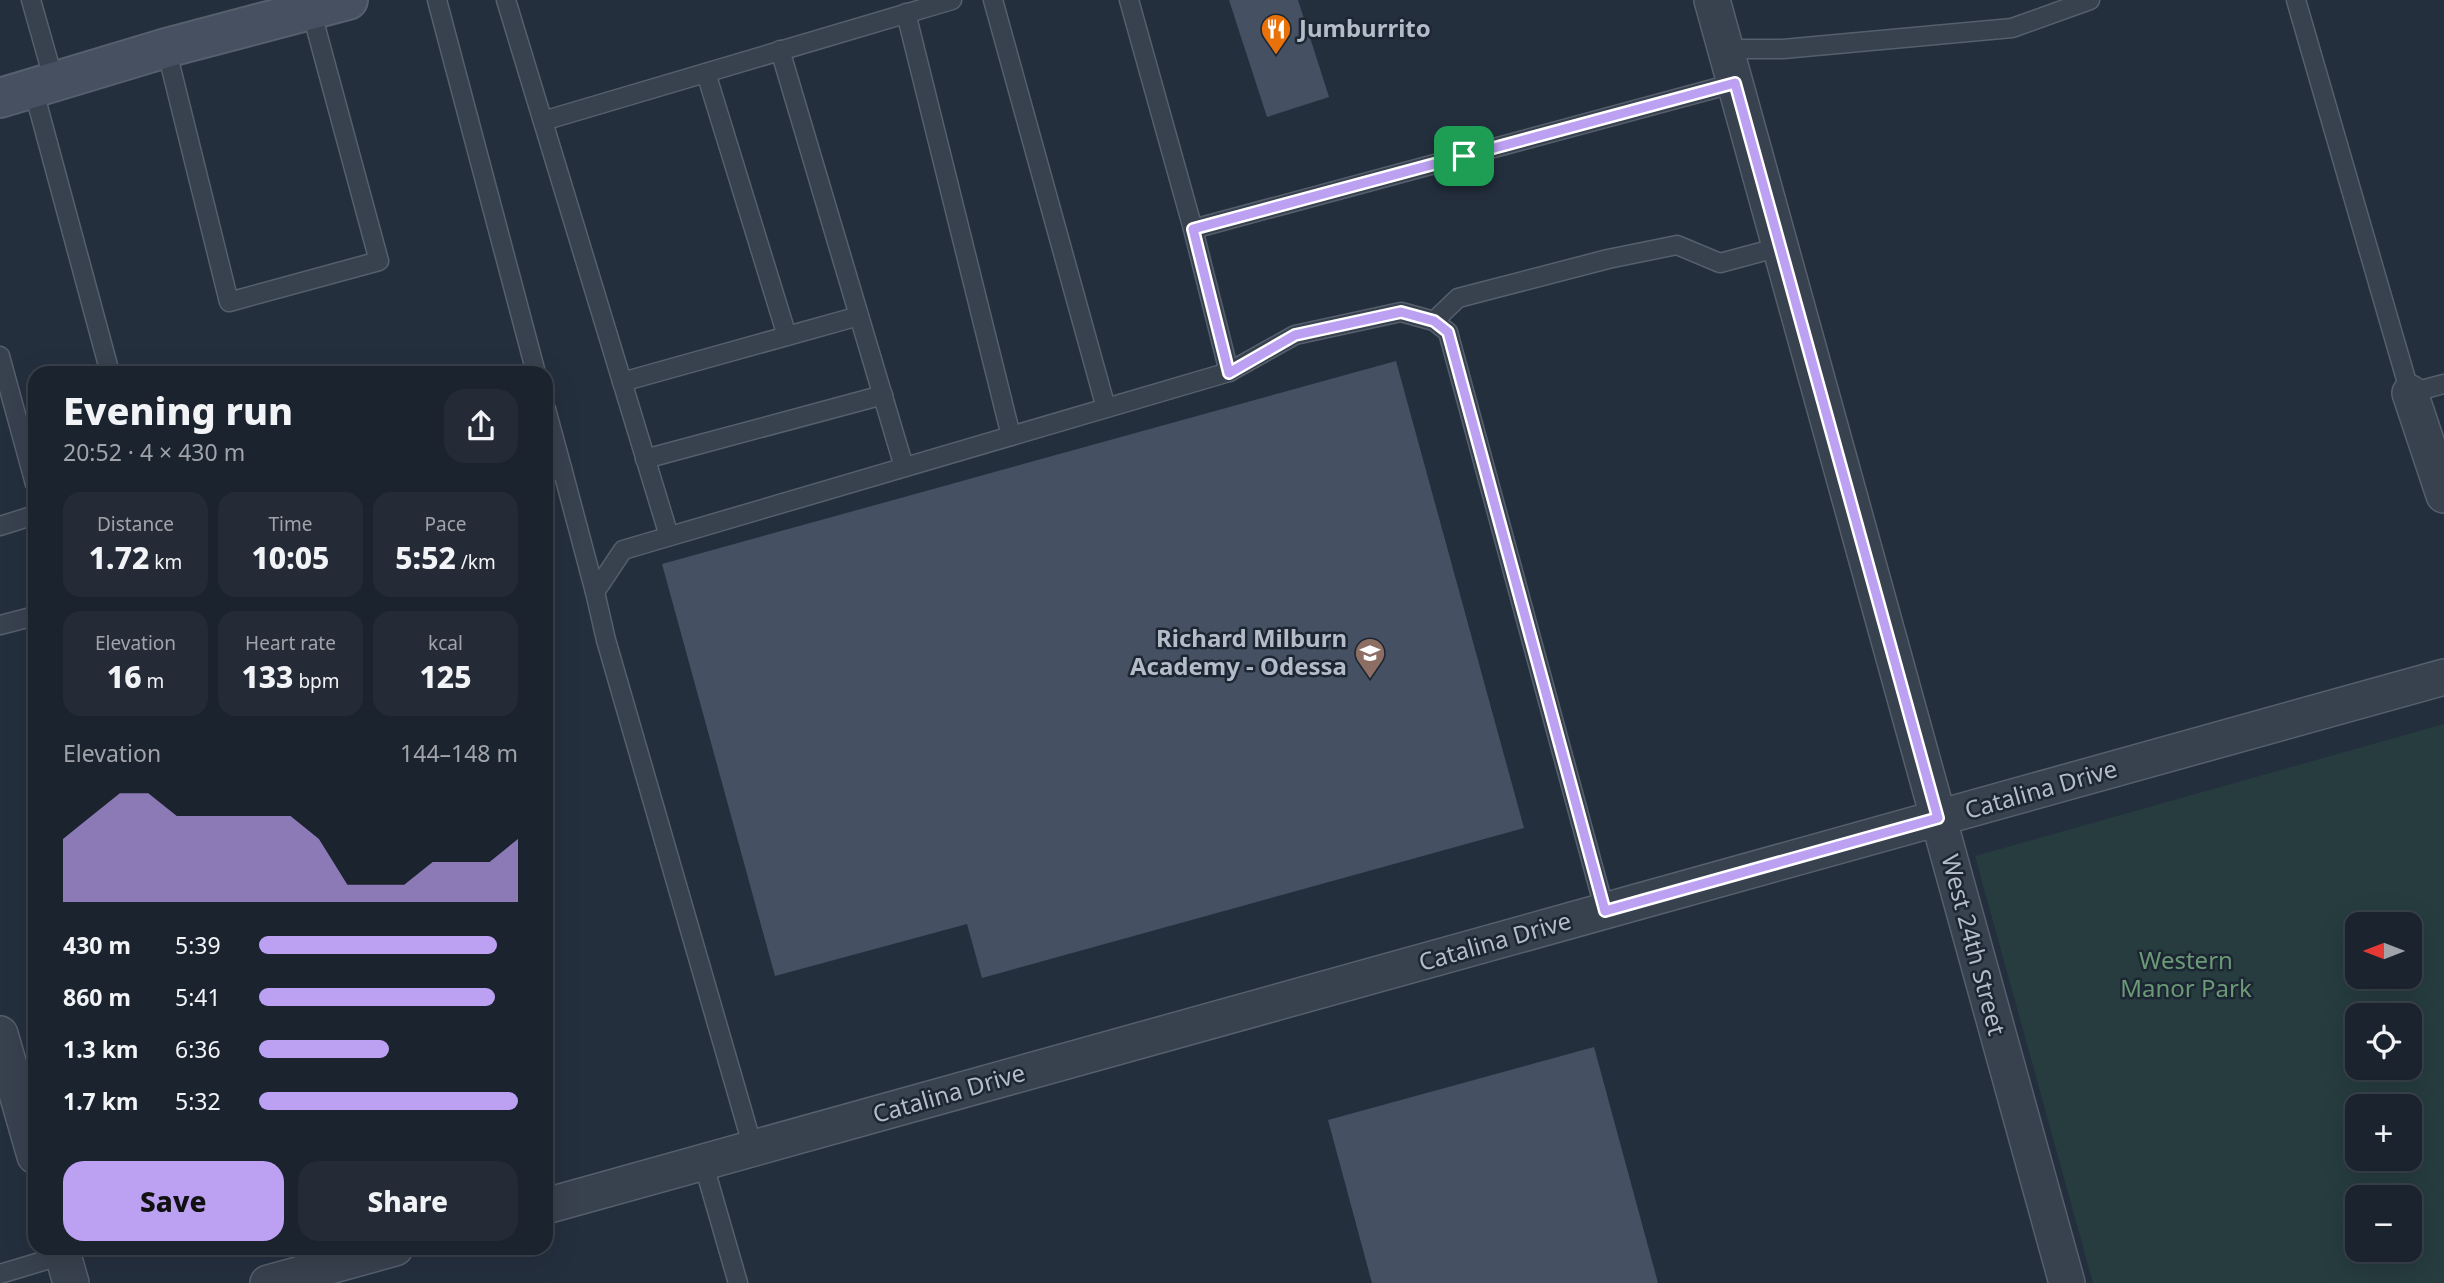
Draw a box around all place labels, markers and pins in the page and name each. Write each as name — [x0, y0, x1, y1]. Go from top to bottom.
place label: Jumburrito — [1297, 11, 1431, 44]
restaurant icon: Jumburrito — [1259, 12, 1293, 56]
pin — [1434, 126, 1494, 186]
place label: Richard Milburn Academy - Odessa — [1130, 621, 1347, 682]
school or university icon: Richard Milburn Academy - Odessa — [1353, 636, 1387, 680]

